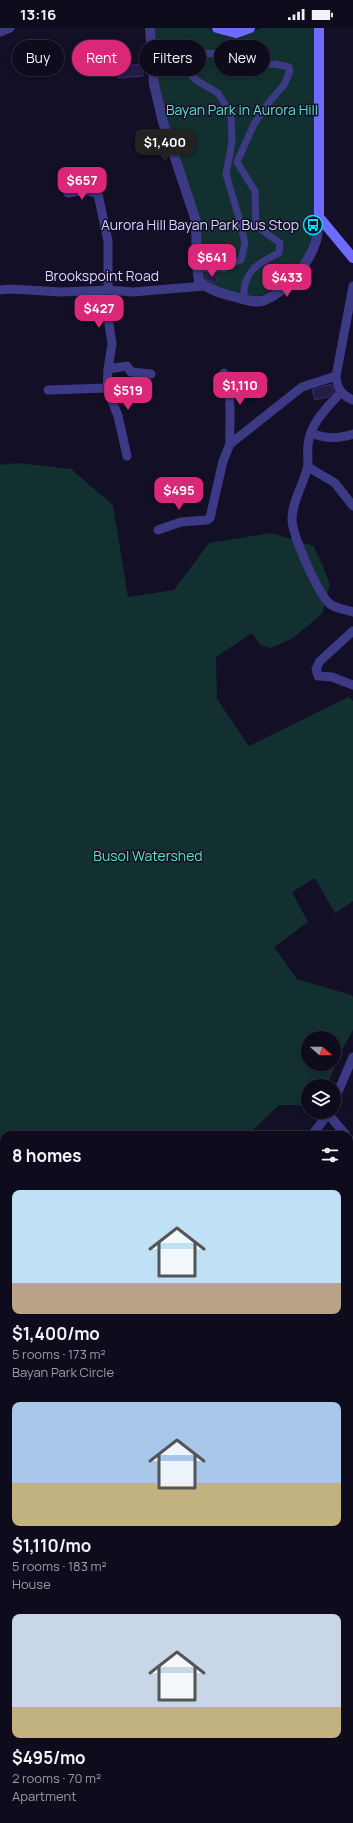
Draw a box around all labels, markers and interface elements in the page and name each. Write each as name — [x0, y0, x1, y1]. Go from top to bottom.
text: 13:16 — [20, 4, 56, 25]
chip: Buy — [12, 40, 64, 76]
chip: Rent — [72, 40, 131, 76]
chip: Filters — [139, 40, 206, 76]
chip: New — [214, 40, 270, 76]
park label: Bayan Park in Aurora Hill — [166, 100, 318, 119]
pin: $1,400 — [132, 129, 198, 163]
text: $1,400 — [144, 133, 186, 151]
pin: $657 — [58, 167, 106, 201]
text: $657 — [67, 171, 97, 189]
bus stop icon: Aurora Hill Bayan Park Bus Stop — [302, 214, 324, 236]
place label: Aurora Hill Bayan Park Bus Stop — [101, 215, 299, 234]
pin: $641 — [188, 244, 236, 278]
text: $641 — [197, 248, 227, 266]
pin: $433 — [263, 264, 311, 298]
street label: Brookspoint Road — [45, 266, 159, 285]
text: $433 — [271, 268, 303, 286]
pin: $427 — [75, 295, 123, 329]
text: $427 — [84, 299, 114, 317]
pin: $1,110 — [207, 372, 273, 406]
text: $1,110 — [222, 376, 258, 394]
pin: $519 — [104, 377, 152, 411]
text: $519 — [113, 381, 143, 399]
pin: $495 — [155, 477, 203, 511]
text: $495 — [163, 481, 195, 499]
park label: Busol Watershed — [93, 846, 203, 865]
north arrow — [301, 1031, 341, 1071]
map controls — [301, 1031, 341, 1119]
button: layers — [301, 1079, 341, 1119]
text: 8 homes — [12, 1144, 82, 1167]
icon: filters — [319, 1144, 341, 1166]
icon: home — [141, 1216, 213, 1288]
text: $1,400/mo — [12, 1322, 100, 1345]
text: 5 rooms · 173 m² — [12, 1345, 106, 1363]
text: Bayan Park Circle — [12, 1363, 114, 1381]
icon: home — [141, 1428, 213, 1500]
text: $1,110/mo — [12, 1534, 91, 1557]
text: 5 rooms · 183 m² — [12, 1557, 107, 1575]
text: House — [12, 1575, 51, 1593]
icon: home — [141, 1640, 213, 1712]
text: $495/mo — [12, 1746, 86, 1769]
text: 2 rooms · 70 m² — [12, 1769, 101, 1787]
text: Apartment — [12, 1787, 76, 1805]

